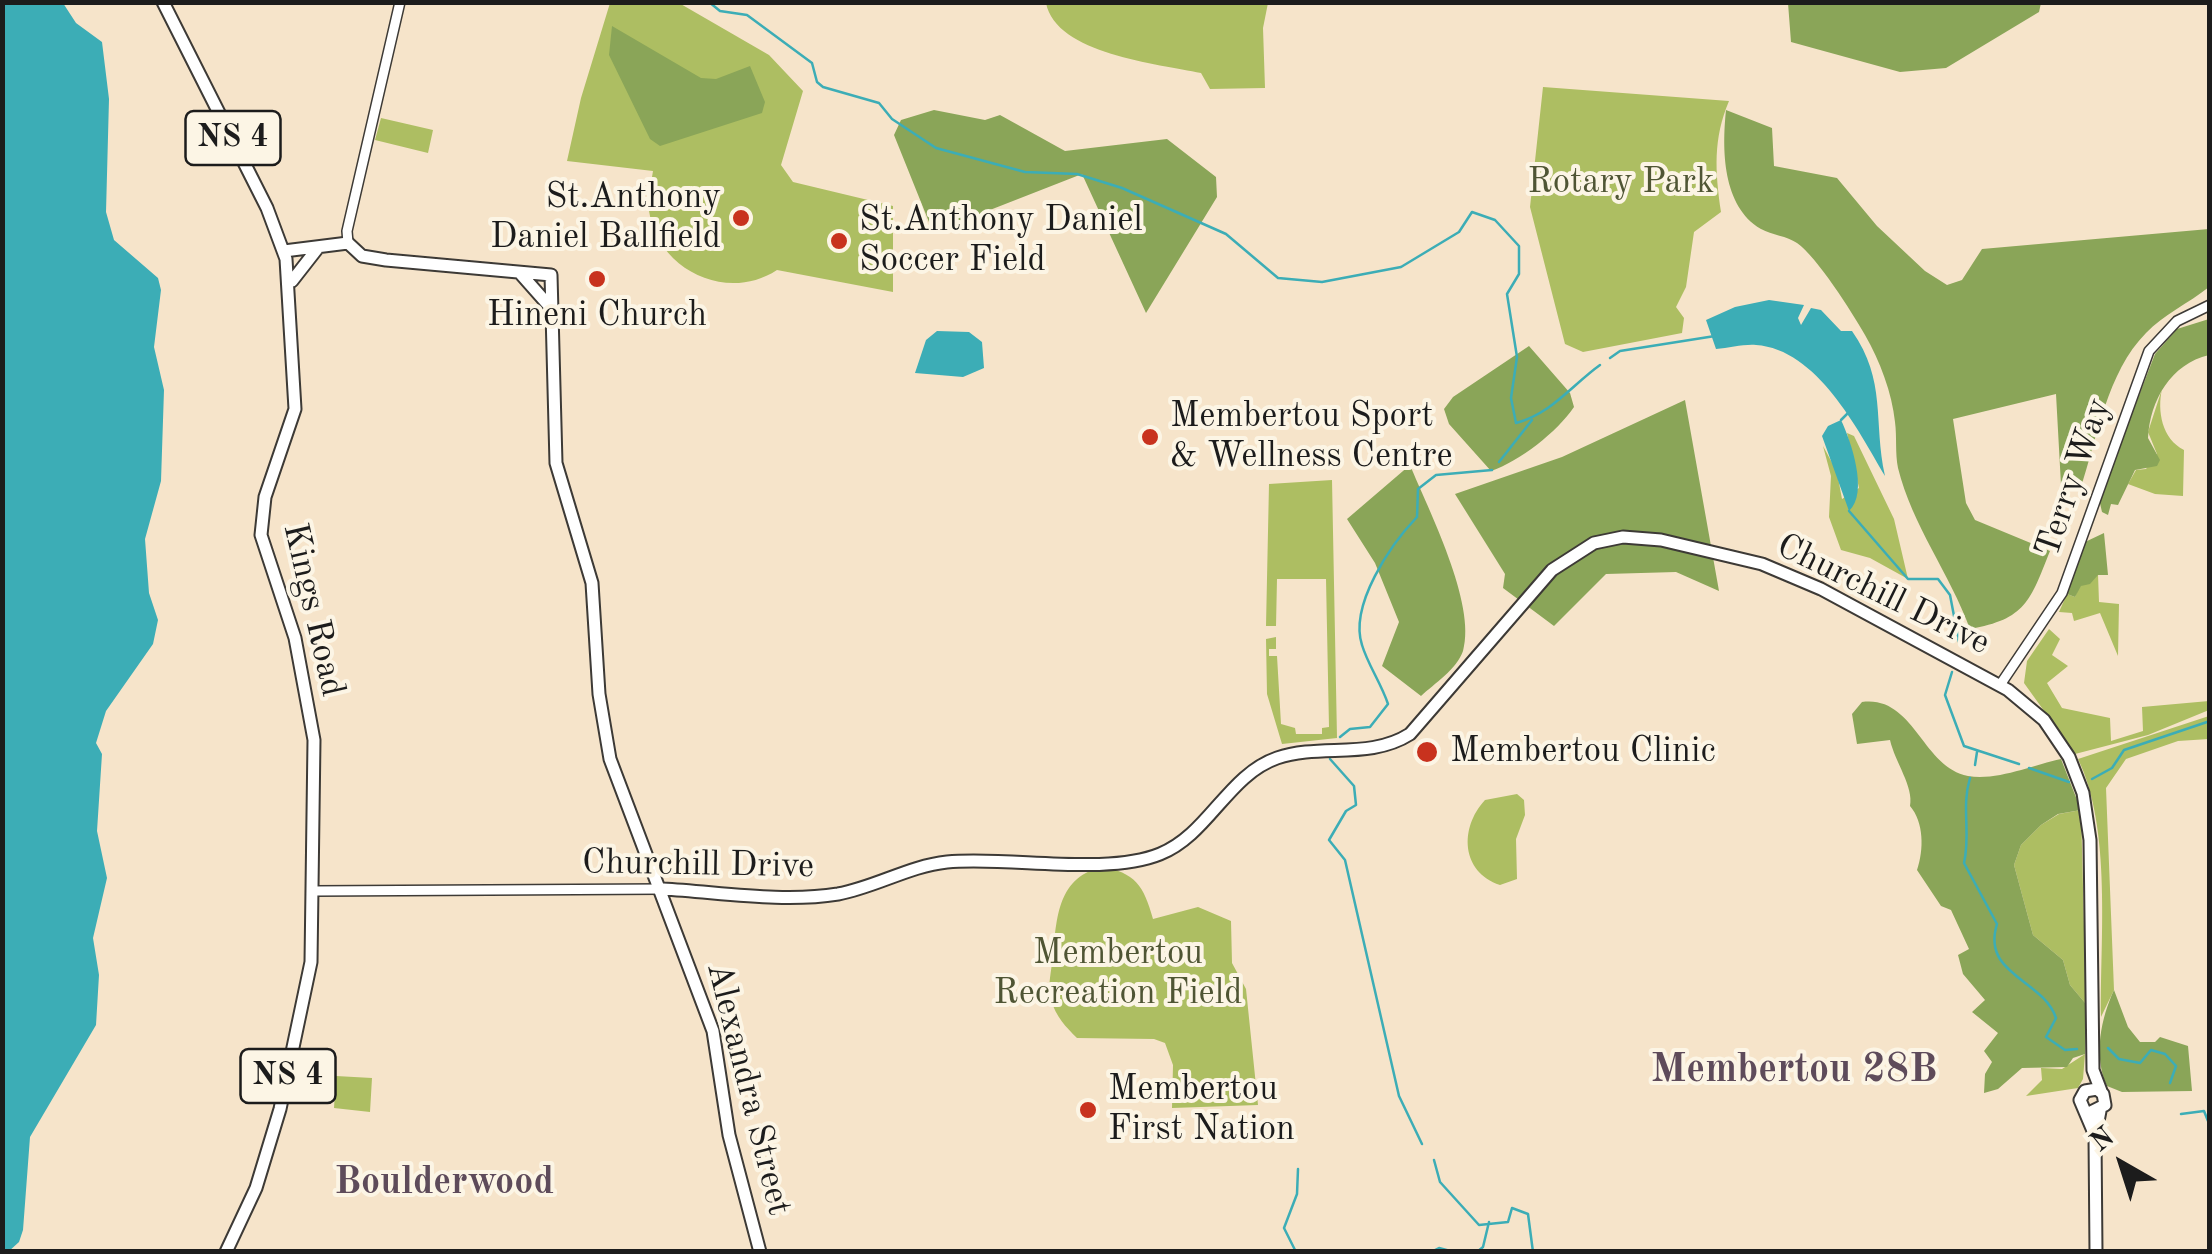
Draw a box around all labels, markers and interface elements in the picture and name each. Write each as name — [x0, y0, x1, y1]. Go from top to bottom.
road number: NS 4 — [186, 111, 280, 165]
park label: Rotary Park — [1528, 162, 1714, 204]
place label: St.Anthony Daniel Ballfield — [490, 177, 721, 259]
place label: St.Anthony Daniel Soccer Field — [859, 200, 1143, 282]
marker: St.Anthony Daniel Ballfield — [730, 207, 752, 229]
marker: St.Anthony Daniel Soccer Field — [828, 230, 850, 252]
marker: Hineni Church — [586, 268, 608, 290]
place label: Hineni Church — [487, 295, 707, 337]
street label: Terry Way — [2027, 393, 2121, 563]
place label: Membertou Sport & Wellness Centre — [1170, 396, 1453, 478]
marker: Membertou Sport & Wellness Centre — [1139, 426, 1161, 448]
street label: Kings Road — [273, 519, 353, 701]
street label: Churchill Drive — [1770, 525, 1996, 665]
place label: Membertou Clinic — [1450, 731, 1716, 773]
marker: Membertou Clinic — [1414, 739, 1440, 765]
street label: Churchill Drive — [582, 842, 814, 888]
park label: Membertou Recreation Field — [994, 933, 1242, 1015]
street label: Alexandra Street — [696, 958, 800, 1220]
district label: Membertou 28B — [1651, 1047, 1937, 1095]
road number: NS 4 — [240, 1049, 336, 1103]
place label: Membertou First Nation — [1108, 1069, 1295, 1151]
marker: Membertou First Nation — [1077, 1099, 1099, 1121]
north arrow — [2072, 1114, 2172, 1214]
text: N — [2086, 1123, 2120, 1158]
district label: Boulderwood — [334, 1160, 554, 1206]

